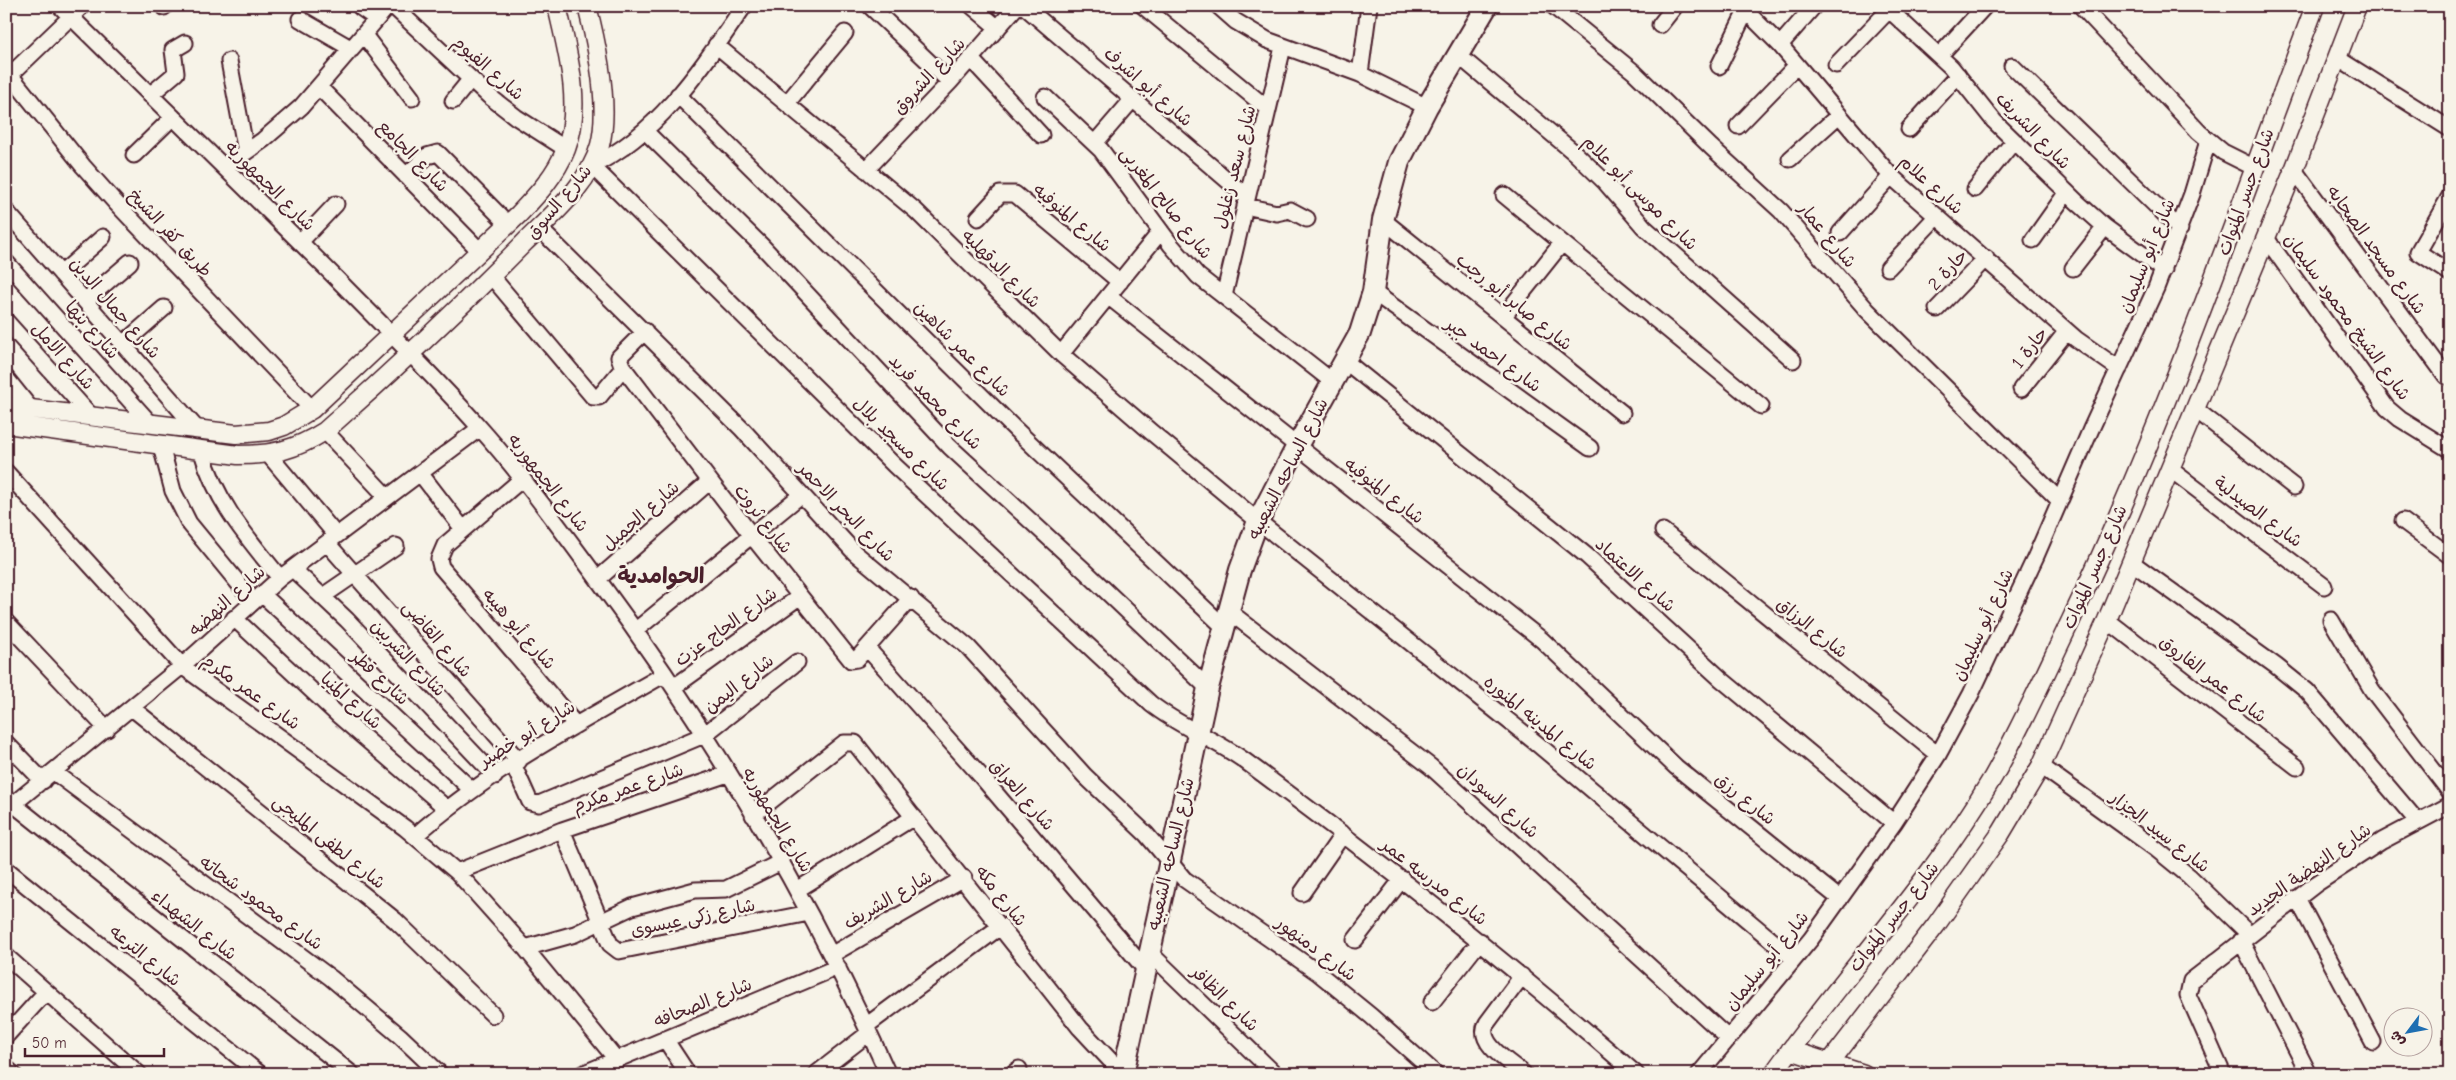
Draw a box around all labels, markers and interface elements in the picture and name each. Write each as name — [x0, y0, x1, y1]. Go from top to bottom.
street label: شارع الفيوم — [446, 31, 528, 107]
street label: شارع الشروق — [888, 33, 971, 119]
street label: شارع أبو اشرف — [1099, 43, 1197, 132]
street label: شارع الشريف — [1990, 88, 2075, 175]
street label: شارع سعد زغلول — [1209, 103, 1261, 231]
street label: شارع الجامع — [372, 116, 453, 198]
street label: شارع جسر المنوات — [2213, 126, 2280, 259]
street label: شارع موسى أبو علام — [1576, 131, 1702, 257]
street label: شارع الجمهوريه — [220, 137, 319, 236]
street label: شارع صالح المغربى — [1115, 143, 1216, 264]
street label: شارع علام — [1893, 151, 1967, 221]
street label: شارع السوق — [522, 161, 597, 244]
street label: شارع المنوفيه — [1028, 179, 1115, 257]
street label: شارع مسجد الصحابه — [2321, 182, 2430, 319]
street label: طريق كفر الشيخ — [123, 185, 216, 282]
street label: شارع أبو سليمان — [2115, 196, 2180, 317]
street label: شارع عمار — [1792, 197, 1861, 273]
street label: شارع الدقهليه — [957, 225, 1045, 313]
street label: شارع الشيخ محمود سليمان — [2279, 230, 2415, 405]
street label: حارة 2 — [1924, 245, 1972, 295]
street label: شارع صابر أبو رجب — [1451, 249, 1576, 356]
street label: شارع جمال الدين — [64, 253, 165, 364]
street label: شارع بنها — [60, 297, 124, 364]
street label: شارع عمر شاهين — [909, 297, 1014, 402]
street label: شارع احمد جبر — [1439, 312, 1545, 398]
street label: شارع الامل — [26, 318, 99, 395]
street label: حارة 1 — [2007, 323, 2053, 373]
street label: شارع محمد فريد — [883, 350, 986, 455]
street label: شارع مسجد بلال — [848, 393, 953, 496]
street label: شارع الساحه الشعبيه — [1243, 395, 1334, 544]
street label: شارع الجمهوريه — [502, 430, 593, 537]
street label: شارع المنوفيه — [1339, 453, 1428, 529]
street label: شارع البحر الاحمر — [791, 456, 899, 567]
street label: شارع الصيدلية — [2209, 472, 2306, 553]
street label: شارع الجميل — [598, 477, 685, 556]
street label: شارع ثروت — [729, 480, 796, 558]
street label: شارع جسر المنوات — [2058, 502, 2133, 633]
street label: شارع الاعتماد — [1590, 533, 1679, 617]
street label: شارع النهضه — [184, 561, 270, 642]
district label: الحوامدية — [618, 563, 704, 590]
street label: شارع أبو سليمان — [1948, 566, 2019, 685]
street label: شارع الحاج عزت — [671, 583, 782, 672]
street label: شارع أبو هيبه — [477, 584, 560, 675]
street label: شارع الرزاق — [1772, 593, 1852, 664]
street label: شارع القاضى — [397, 596, 476, 682]
street label: شارع الشربين — [365, 615, 450, 702]
street label: شارع عمر الفاروق — [2155, 631, 2271, 728]
street label: شارع قطر — [345, 645, 413, 711]
street label: شارع عمر مكرم — [196, 649, 304, 737]
street label: شارع اليمن — [700, 650, 779, 719]
street label: شارع المنيا — [315, 668, 386, 735]
street label: شارع المدينه المنوره — [1479, 671, 1601, 776]
street label: شارع أبو خضير — [473, 696, 580, 774]
street label: شارع العراق — [985, 755, 1059, 836]
street label: شارع عمر مكرم — [570, 759, 687, 820]
street label: شارع السودان — [1452, 759, 1543, 844]
street label: شارع الجمهوريه — [737, 764, 817, 877]
street label: شارع رزق — [1710, 768, 1779, 830]
street label: شارع الساحه الشعبيه — [1143, 776, 1200, 933]
street label: شارع سيد الجزار — [2104, 786, 2214, 878]
street label: شارع لطفى المليجى — [268, 790, 389, 894]
street label: شارع النهضة الجديد — [2243, 819, 2376, 922]
street label: شارع مدرسه عمر — [1374, 833, 1491, 931]
street label: شارع محمود شحاته — [195, 851, 327, 955]
street label: شارع جسر المنوات — [1845, 858, 1944, 977]
street label: شارع مكه — [970, 861, 1031, 931]
street label: شارع الشريف — [840, 866, 937, 935]
street label: شارع الشهداء — [146, 885, 241, 966]
street label: شارع زكى عيسوى — [629, 895, 757, 942]
street label: شارع أبو سليمان — [1721, 907, 1814, 1015]
street label: شارع دمنهور — [1270, 911, 1360, 987]
street label: شارع الترعه — [104, 921, 185, 992]
street label: شارع الظافر — [1185, 961, 1263, 1037]
street label: شارع الصحافه — [651, 974, 756, 1033]
north arrow — [2384, 1008, 2434, 1058]
scale bar — [25, 1025, 164, 1057]
text: ش — [2386, 1028, 2409, 1050]
text: 50 m — [32, 1034, 67, 1052]

